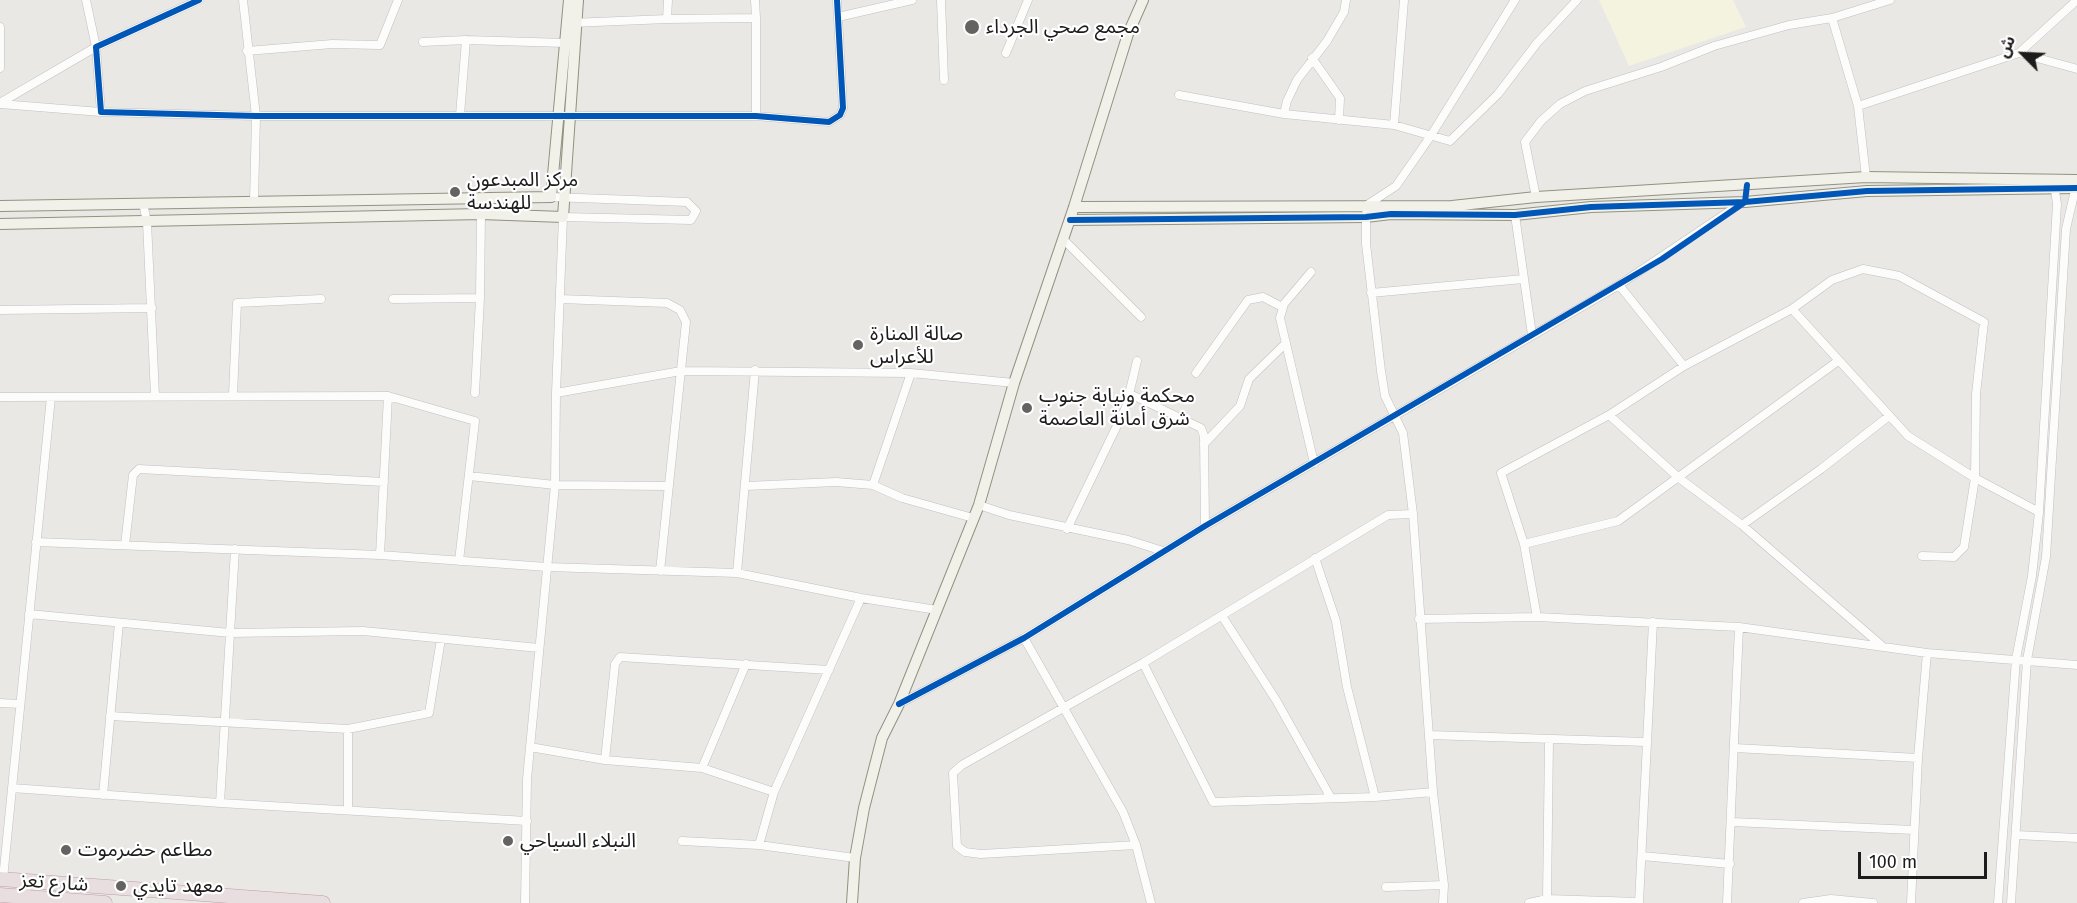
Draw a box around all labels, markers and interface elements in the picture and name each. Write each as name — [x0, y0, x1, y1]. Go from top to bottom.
place label: مجمع صحي الجرداء — [986, 15, 1140, 39]
marker: مجمع صحي الجرداء — [963, 18, 981, 36]
north arrow — [1993, 24, 2053, 84]
text: ش — [1993, 33, 2019, 60]
place label: مركز المبدعون للهندسة — [467, 168, 578, 215]
marker: مركز المبدعون للهندسة — [448, 185, 462, 199]
place label: صالة المنارة للأعراس — [870, 322, 963, 369]
marker: صالة المنارة للأعراس — [851, 338, 865, 352]
place label: محكمة ونيابة جنوب شرق أمانة العاصمة — [1039, 384, 1195, 431]
marker: محكمة ونيابة جنوب شرق أمانة العاصمة — [1020, 401, 1034, 415]
place label: النبلاء السياحي — [520, 829, 636, 853]
marker: النبلاء السياحي — [501, 834, 515, 848]
place label: مطاعم حضرموت — [78, 838, 213, 862]
scale bar — [1861, 840, 1990, 878]
marker: مطاعم حضرموت — [59, 843, 73, 857]
text: 100 m — [1869, 851, 1917, 873]
street label: شارع تعز — [19, 869, 89, 897]
place label: معهد تايدي — [133, 874, 224, 898]
marker: معهد تايدي — [114, 879, 128, 893]

